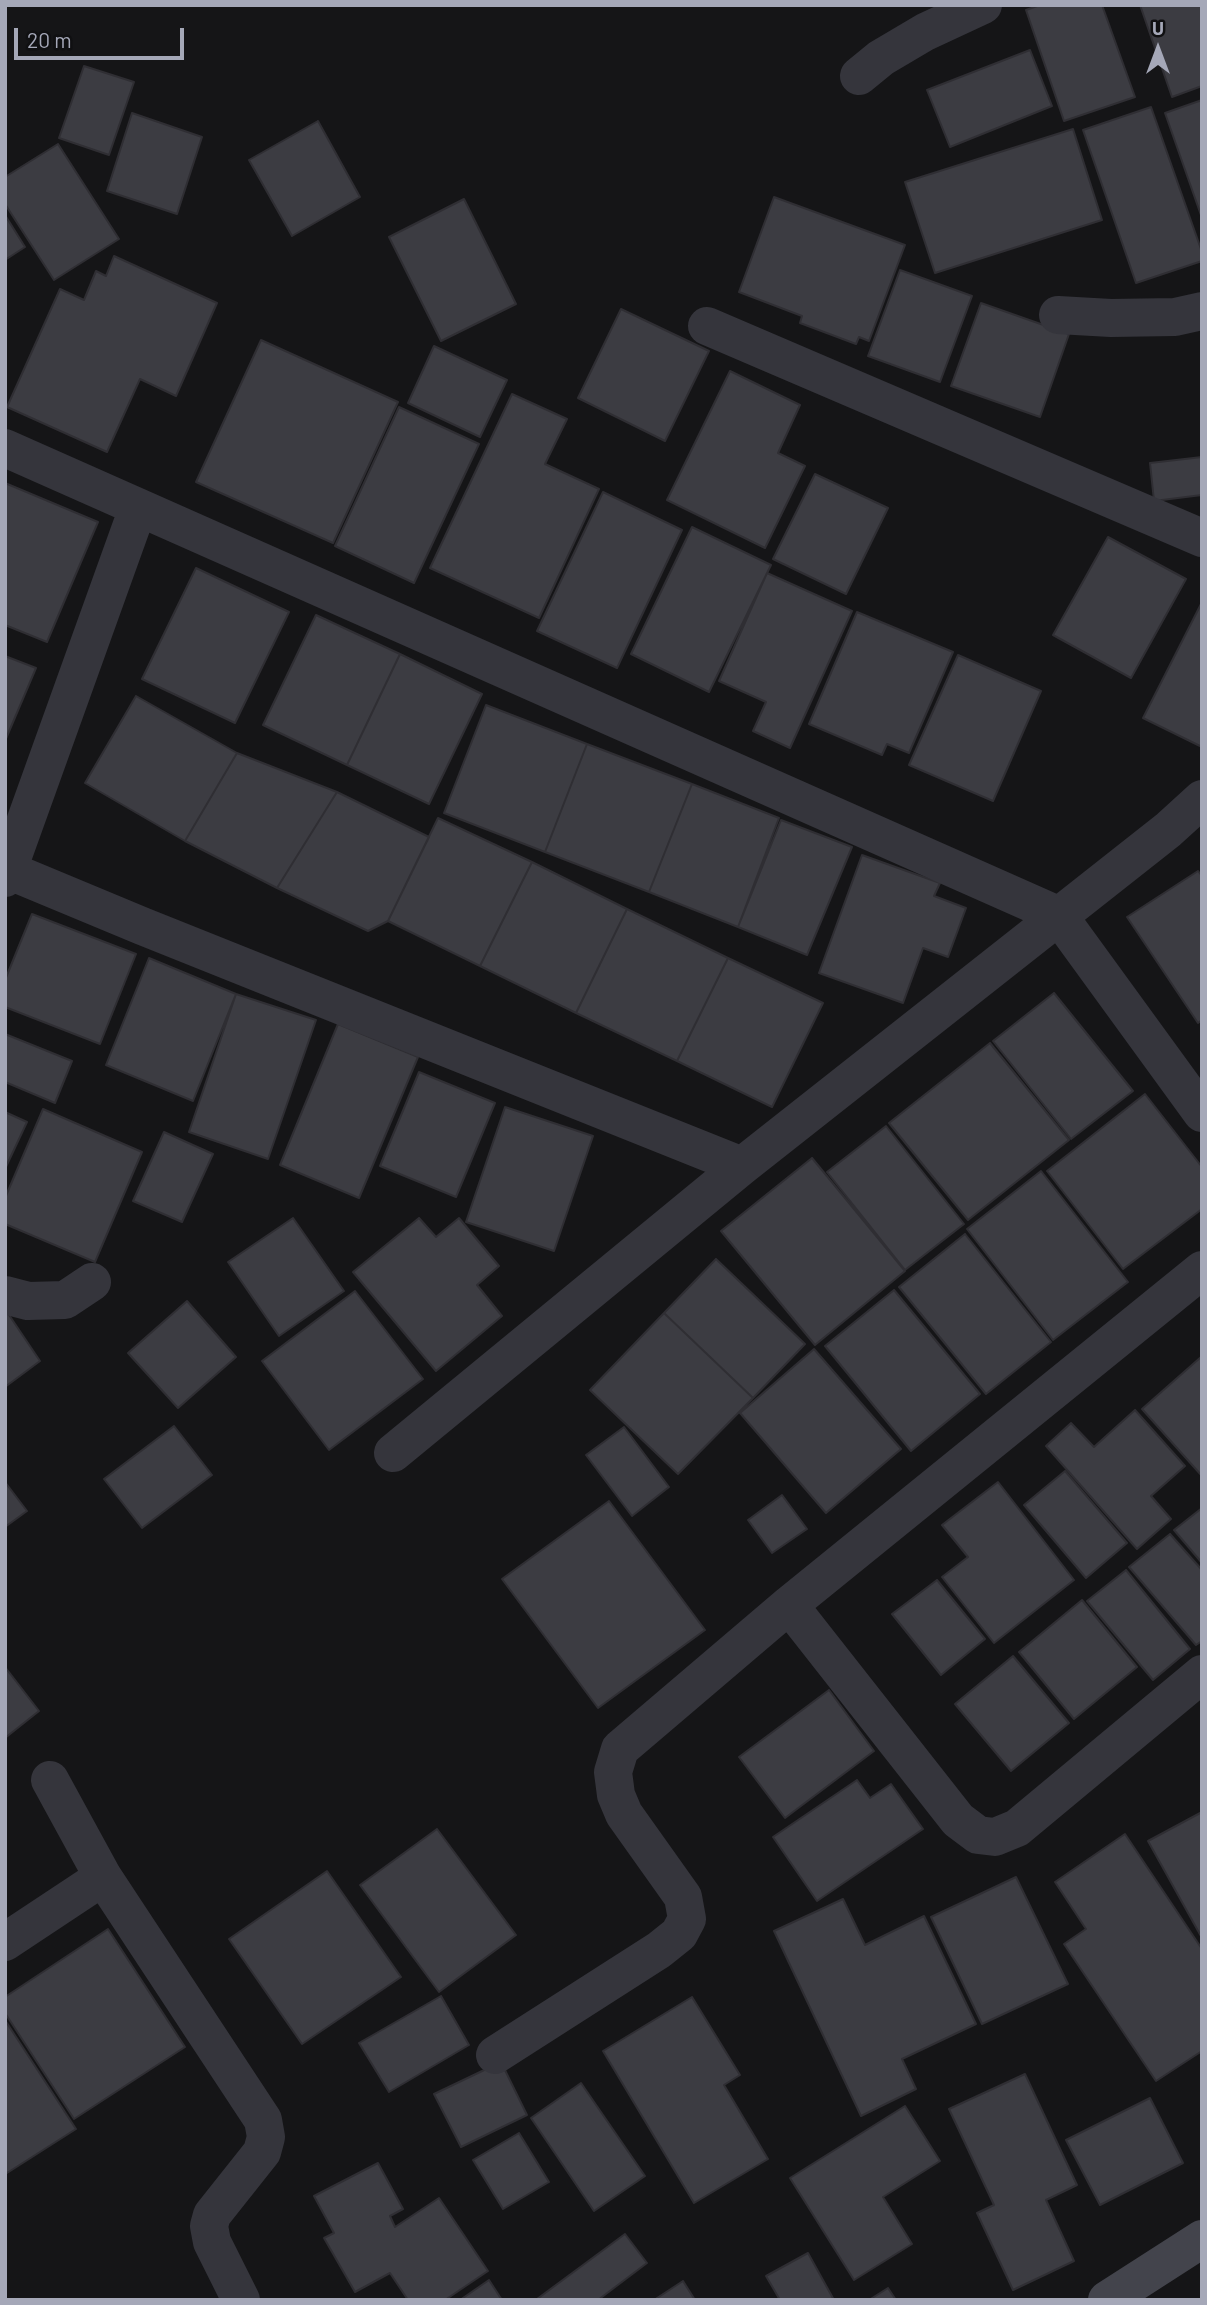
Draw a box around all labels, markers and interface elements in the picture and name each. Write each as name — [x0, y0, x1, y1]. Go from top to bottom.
scale bar — [18, 14, 187, 58]
north arrow — [1123, 14, 1193, 84]
text: U — [1152, 16, 1164, 39]
text: 20 m — [27, 27, 72, 52]

